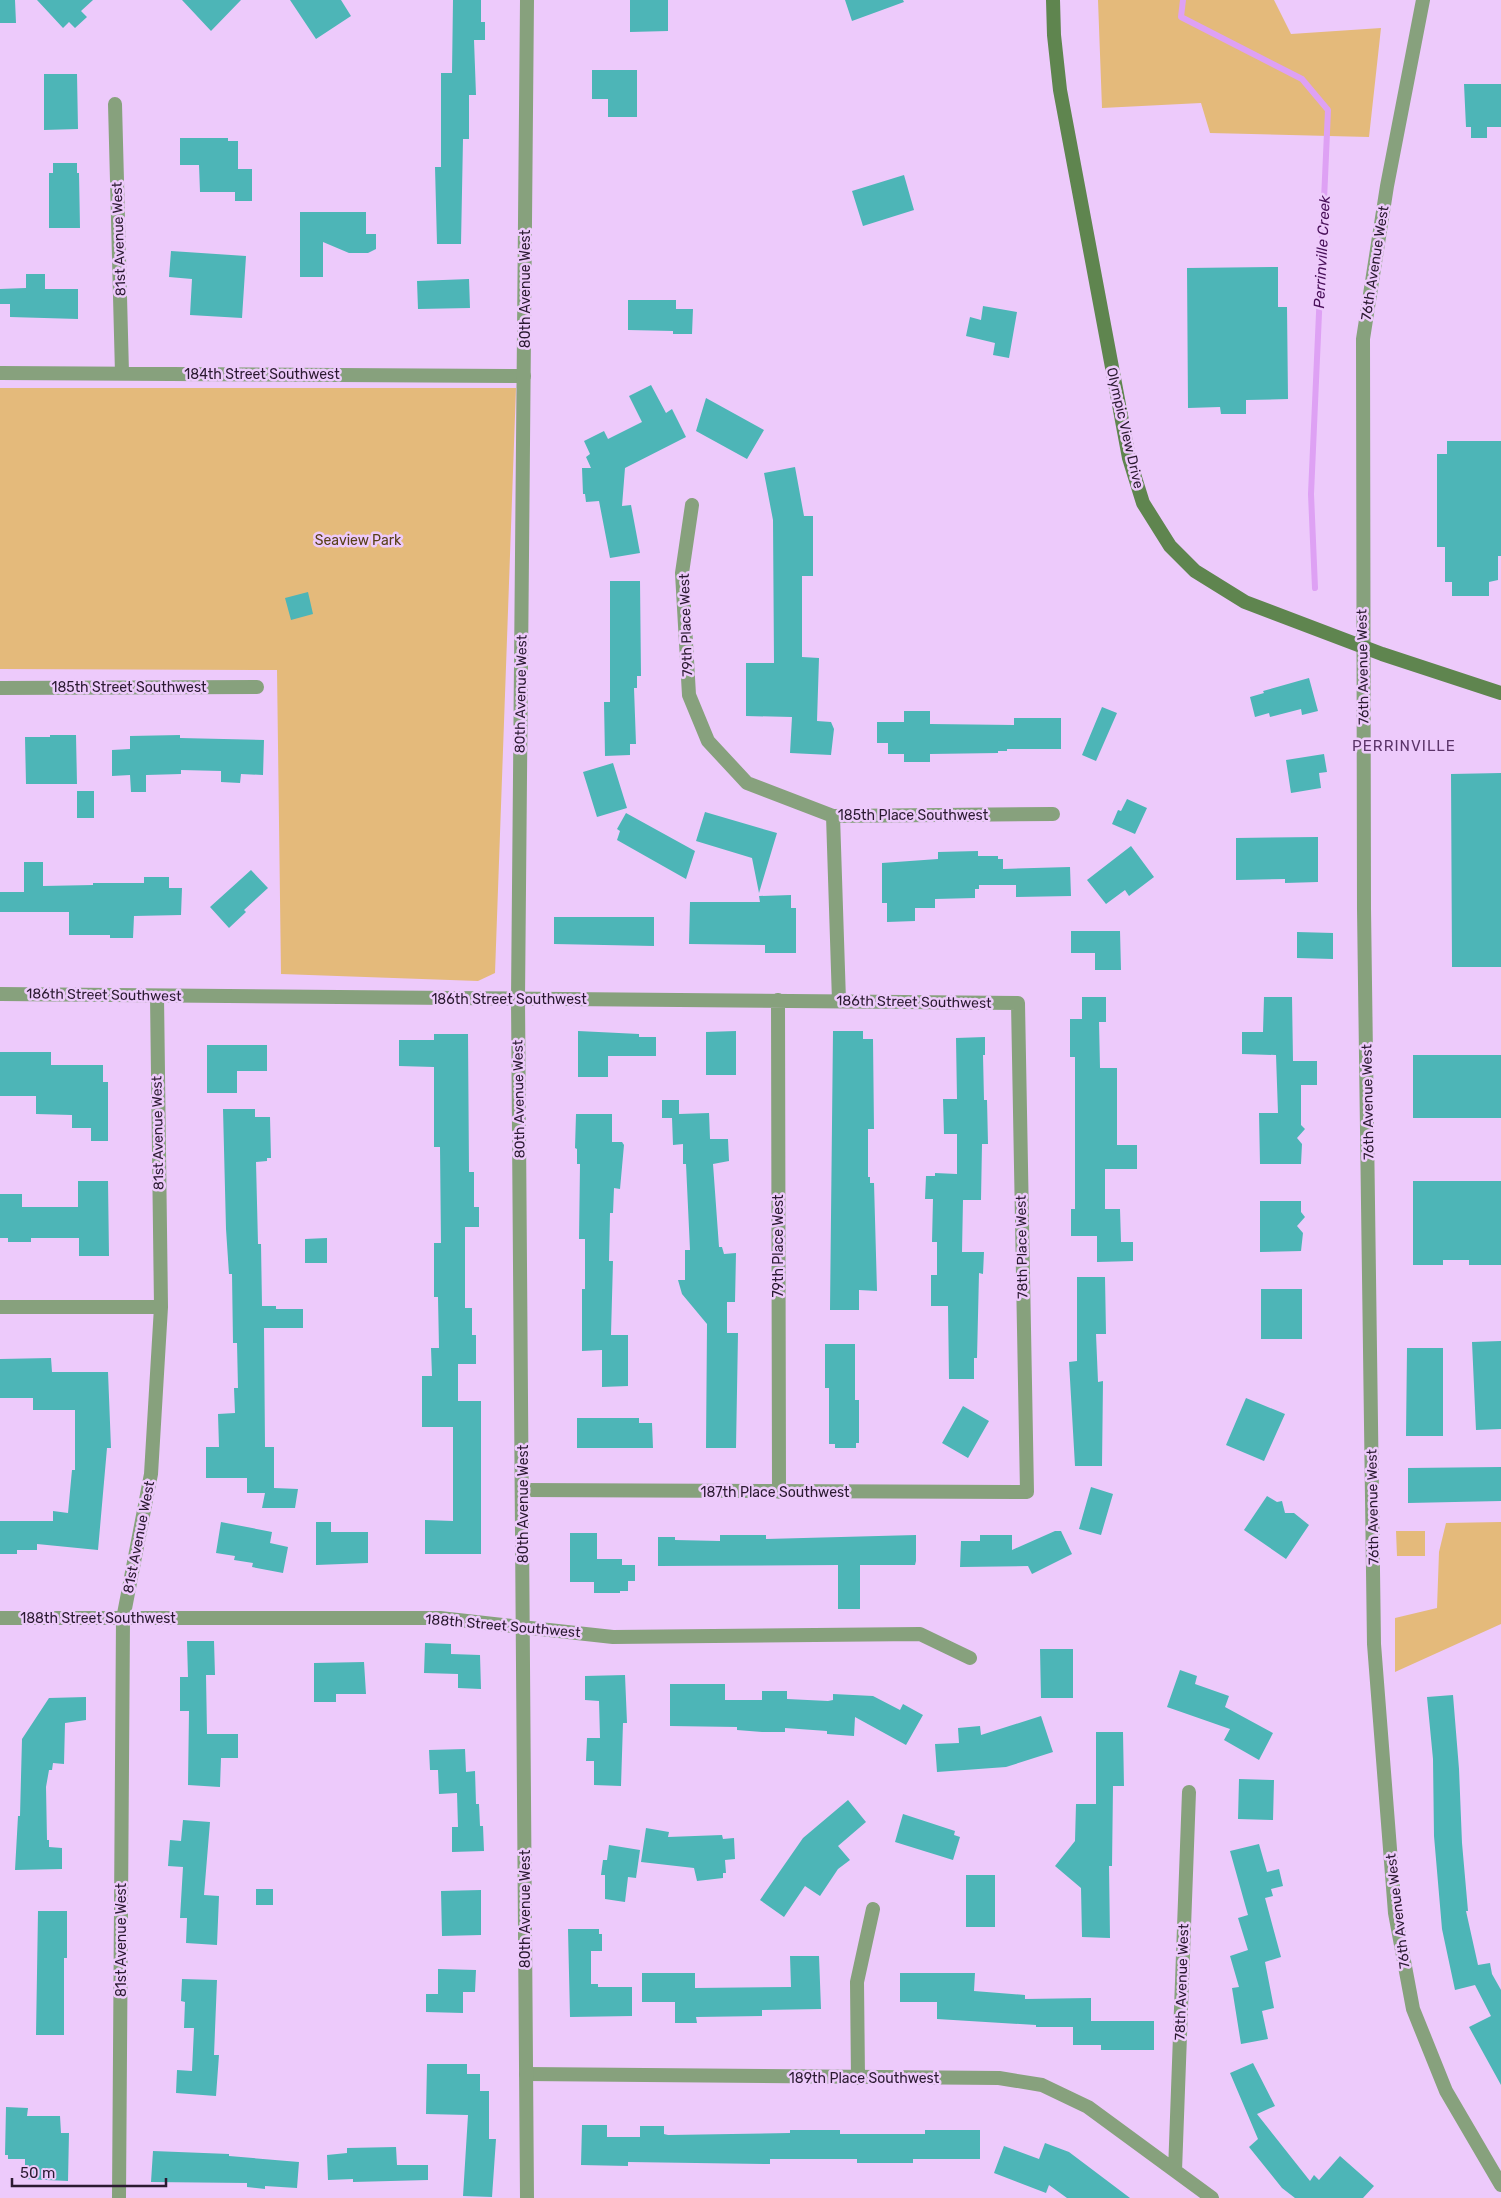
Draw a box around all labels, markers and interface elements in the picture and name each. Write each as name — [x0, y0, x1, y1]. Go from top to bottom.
street label: 81st Avenue West — [108, 181, 129, 296]
water label: Perrinville Creek — [1310, 195, 1334, 309]
street label: 76th Avenue West — [1358, 204, 1393, 322]
street label: 80th Avenue West — [517, 229, 534, 348]
street label: 184th Street Southwest — [184, 366, 340, 383]
street label: Olympic View Drive — [1103, 366, 1147, 490]
park label: Seaview Park — [315, 532, 402, 549]
street label: 79th Place West — [676, 573, 696, 677]
street label: 76th Avenue West — [1353, 608, 1373, 725]
street label: 80th Avenue West — [511, 634, 531, 753]
street label: 185th Street Southwest — [51, 679, 207, 696]
district label: PERRINVILLE — [1352, 737, 1456, 755]
street label: 185th Place Southwest — [838, 807, 989, 824]
street label: 186th Street Southwest — [26, 985, 182, 1005]
street label: 186th Street Southwest — [431, 991, 587, 1008]
street label: 186th Street Southwest — [836, 992, 992, 1012]
street label: 80th Avenue West — [509, 1039, 529, 1158]
street label: 76th Avenue West — [1358, 1043, 1378, 1160]
street label: 81st Avenue West — [148, 1075, 167, 1190]
street label: 79th Place West — [770, 1194, 787, 1298]
street label: 78th Place West — [1013, 1194, 1031, 1299]
street label: 80th Avenue West — [515, 1444, 532, 1563]
street label: 76th Avenue West — [1363, 1448, 1383, 1565]
street label: 81st Avenue West — [120, 1479, 158, 1595]
street label: 187th Place Southwest — [700, 1484, 850, 1501]
street label: 188th Street Southwest — [20, 1610, 176, 1627]
street label: 188th Street Southwest — [425, 1611, 582, 1641]
street label: 80th Avenue West — [517, 1849, 534, 1968]
street label: 76th Avenue West — [1382, 1852, 1413, 1970]
street label: 81st Avenue West — [113, 1882, 130, 1997]
street label: 78th Avenue West — [1171, 1923, 1193, 2041]
street label: 189th Place Southwest — [789, 2070, 940, 2087]
scale bar — [12, 2156, 166, 2188]
text: 50 m — [20, 2164, 55, 2182]

